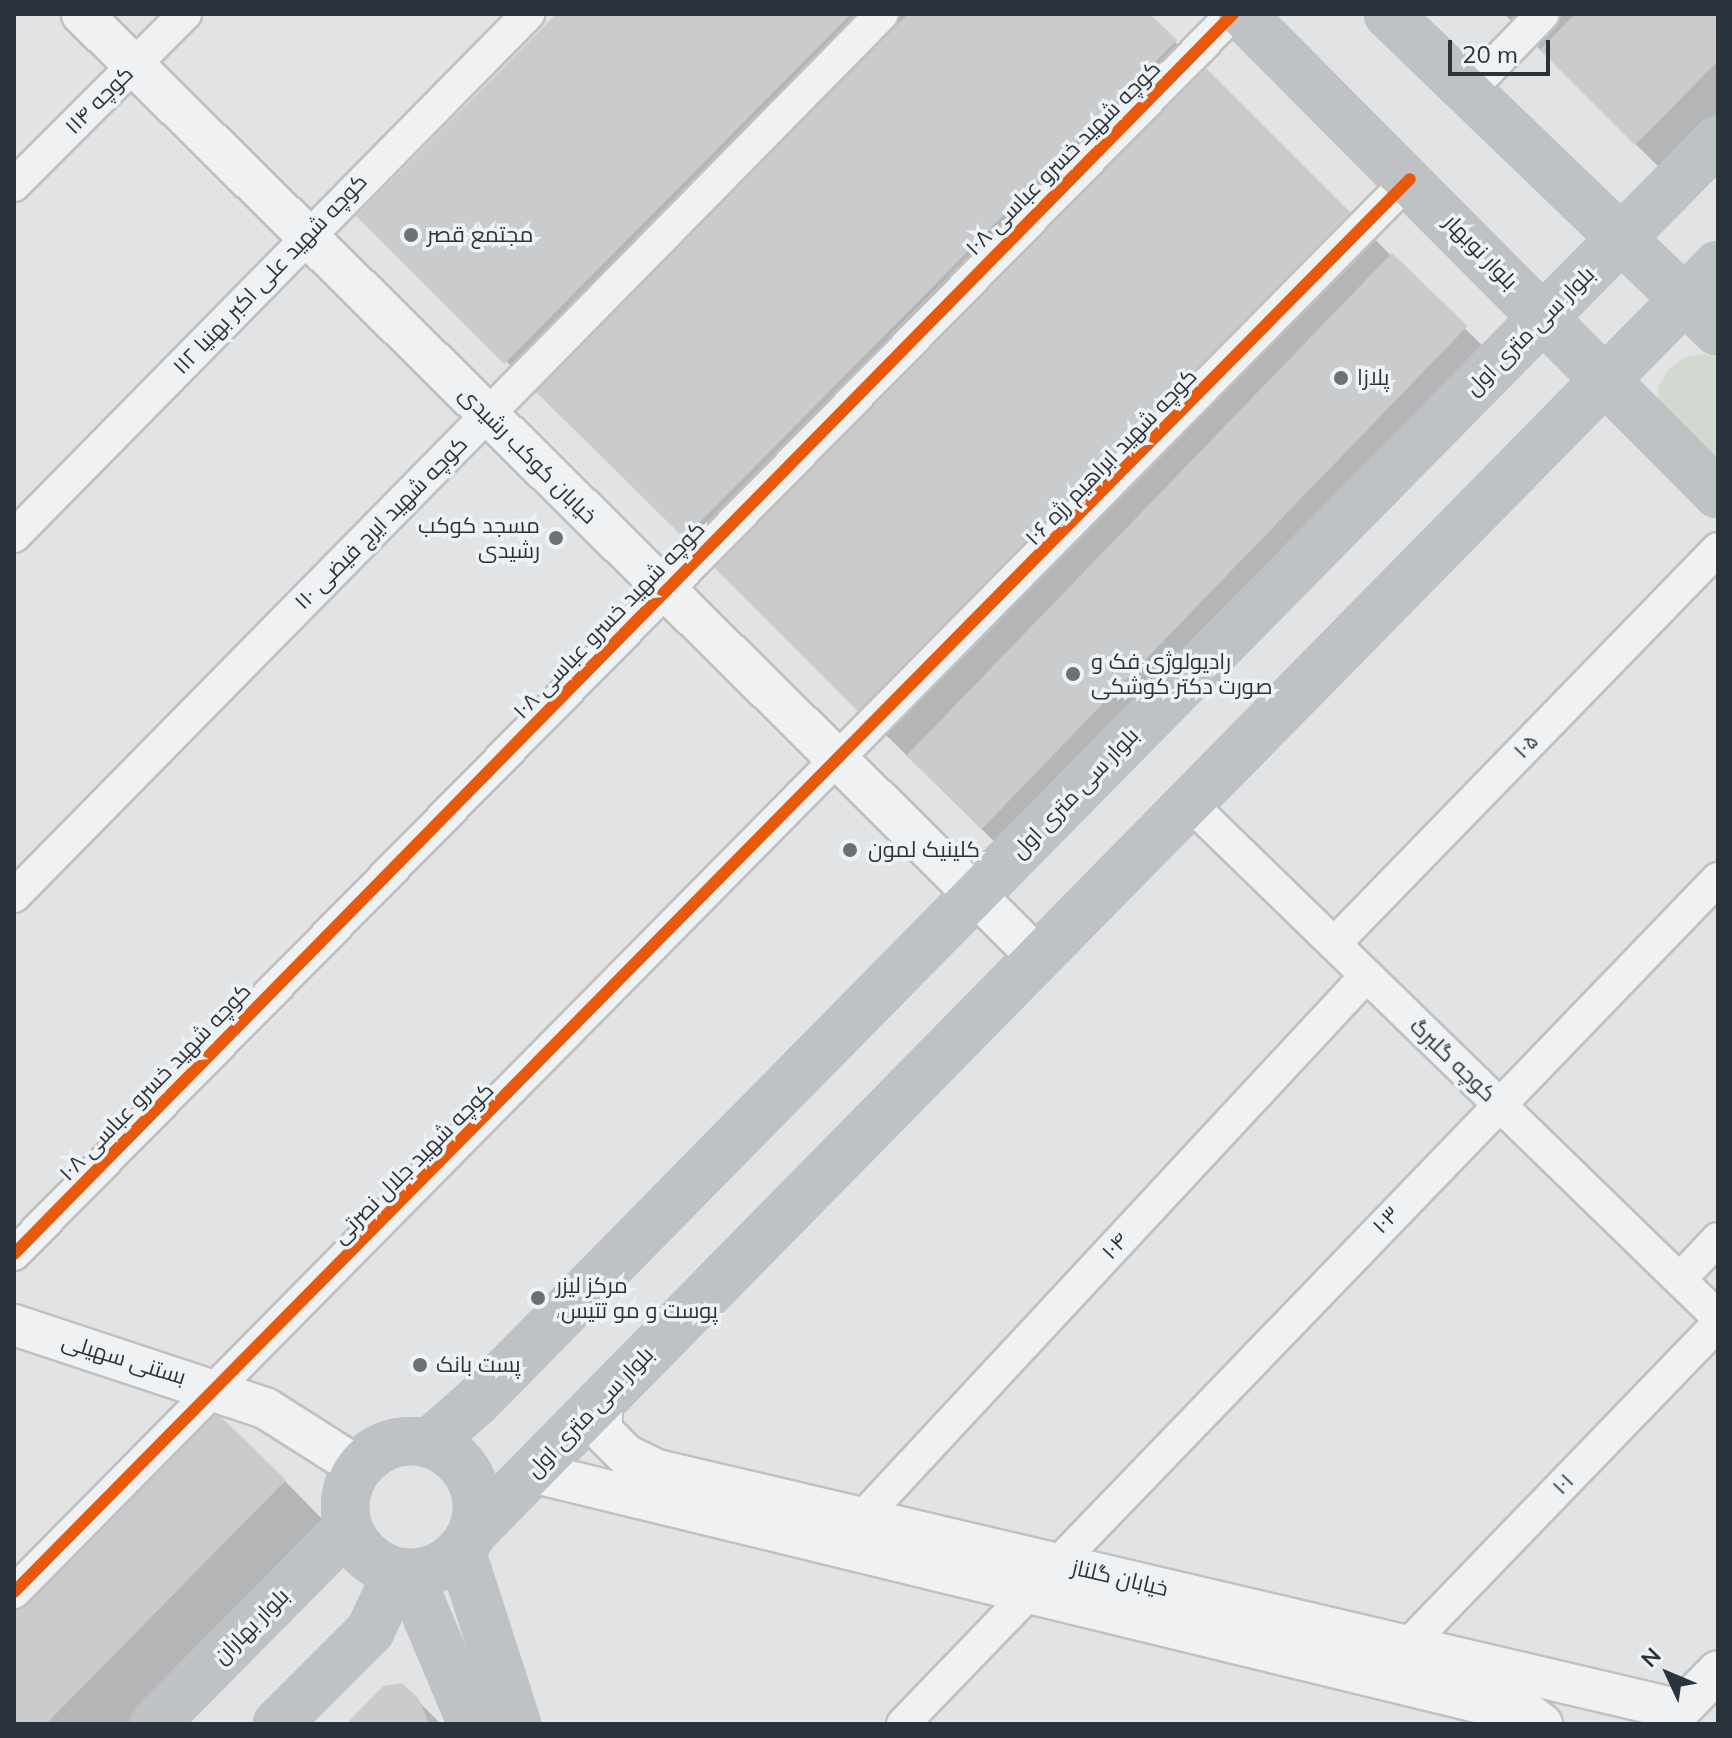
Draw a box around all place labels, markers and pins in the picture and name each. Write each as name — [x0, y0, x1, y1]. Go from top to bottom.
place label: مجتمع قصر — [427, 222, 533, 248]
marker: مجتمع قصر — [402, 226, 420, 244]
place label: پلازا — [1357, 365, 1389, 391]
marker: پلازا — [1332, 369, 1350, 387]
place label: مسجد کوکب رشیدی — [418, 512, 540, 564]
marker: مسجد کوکب رشیدی — [547, 529, 565, 547]
place label: رادیولوژی فک و صورت دکتر کوشکی — [1091, 648, 1272, 700]
marker: رادیولوژی فک و صورت دکتر کوشکی — [1062, 663, 1084, 685]
place label: کلینیک لمون — [868, 837, 980, 863]
marker: کلینیک لمون — [839, 839, 861, 861]
place label: مرکز لیزر ،پوست و مو تتیس — [556, 1272, 718, 1324]
marker: مرکز لیزر ،پوست و مو تتیس — [527, 1287, 549, 1309]
place label: پست بانک — [436, 1352, 521, 1378]
marker: پست بانک — [411, 1356, 429, 1374]

